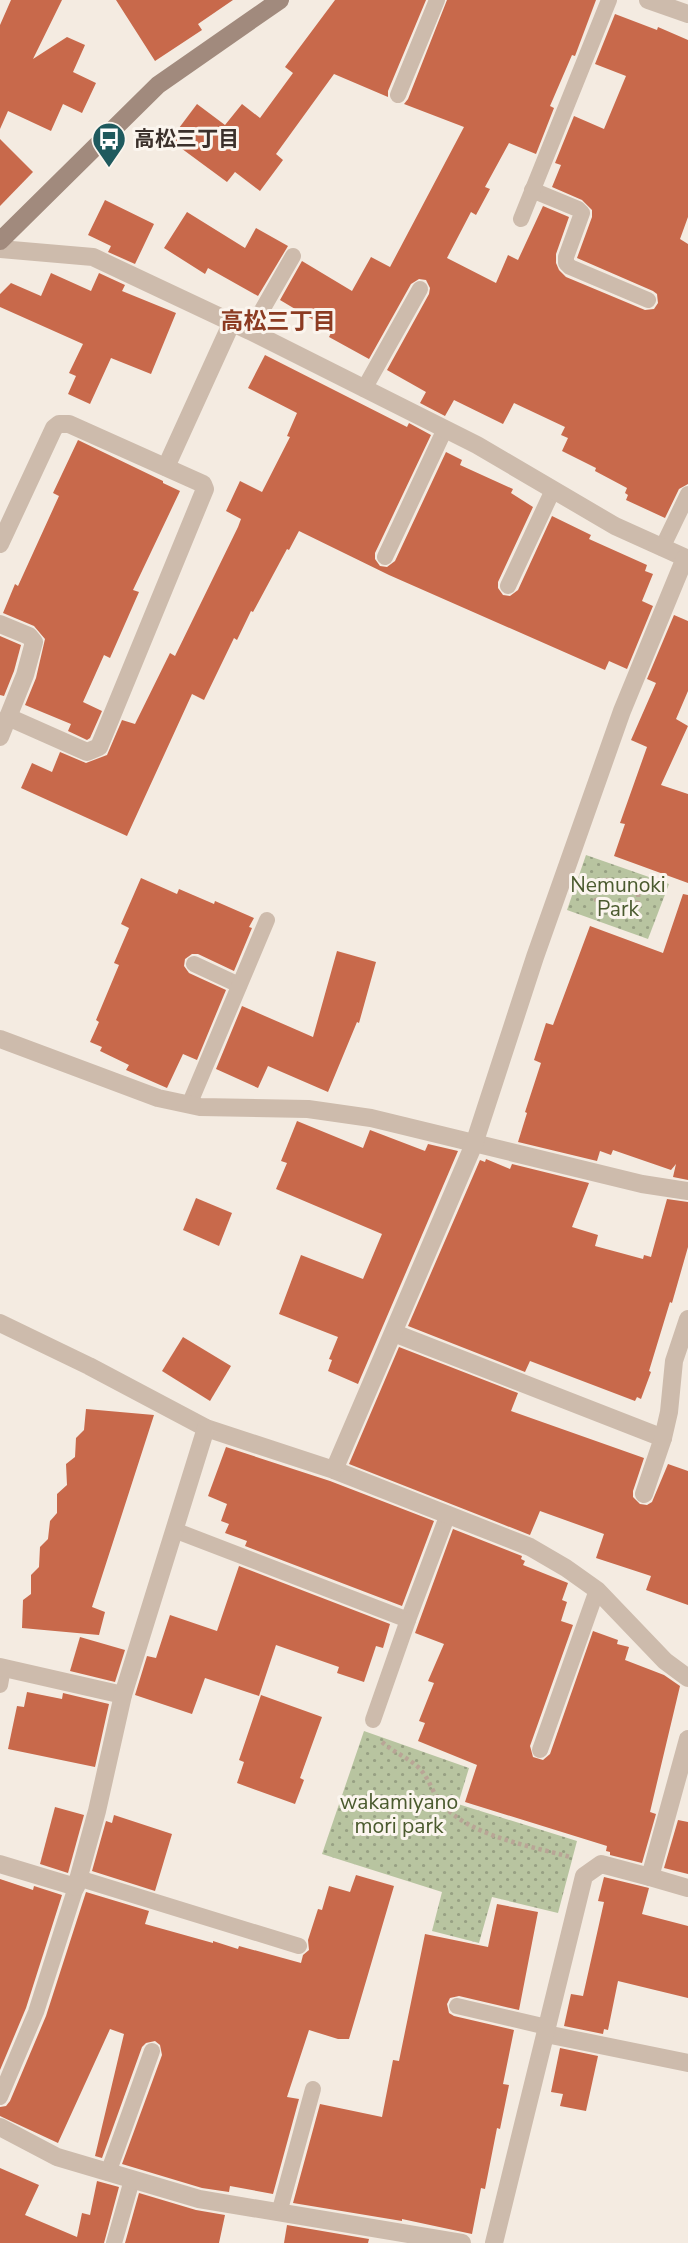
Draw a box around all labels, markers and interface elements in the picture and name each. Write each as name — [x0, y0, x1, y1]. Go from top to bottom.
bus stop icon: 高松三丁目 — [90, 120, 128, 169]
place label: 高松三丁目 — [134, 125, 239, 153]
district label: 高松三丁目 — [221, 306, 336, 337]
park label: Nemunoki Park — [570, 871, 666, 923]
park label: wakamiyano mori park — [340, 1788, 458, 1840]

